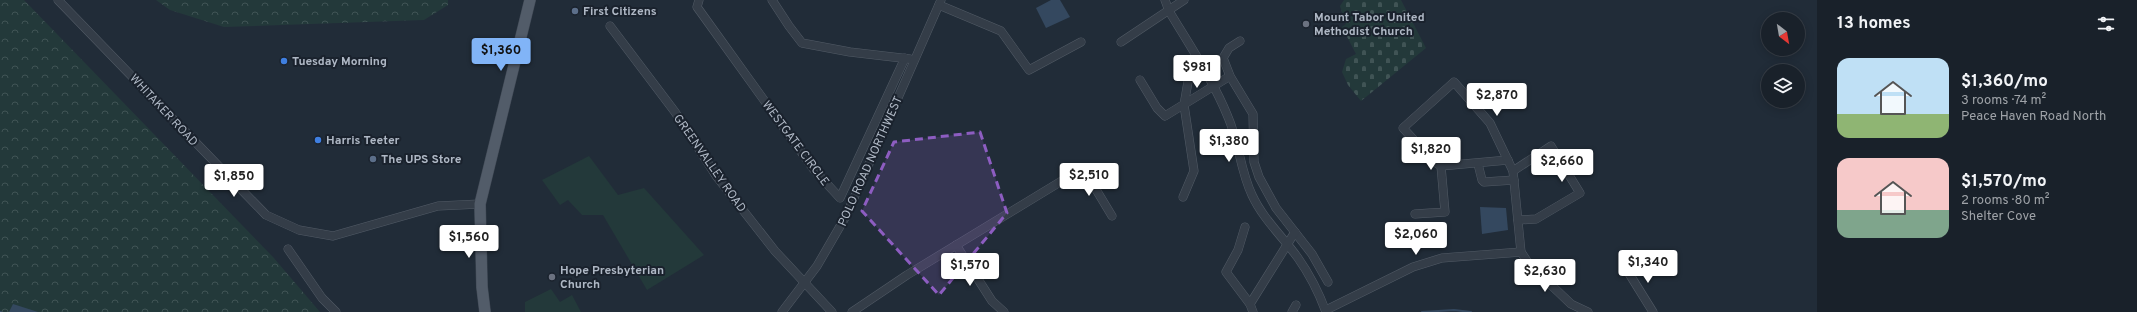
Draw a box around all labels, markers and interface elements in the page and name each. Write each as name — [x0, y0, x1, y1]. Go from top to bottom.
place label: First Citizens — [583, 4, 657, 20]
marker: First Citizens — [570, 6, 580, 16]
place label: Mount Tabor United Methodist Church — [1314, 10, 1425, 40]
north arrow — [1761, 12, 1805, 56]
map controls — [1761, 12, 1805, 108]
text: 13 homes — [1837, 13, 1911, 35]
icon: filters — [2095, 13, 2117, 35]
marker: Mount Tabor United Methodist Church — [1301, 19, 1311, 29]
pin: $1,360 — [468, 38, 534, 72]
text: $1,360 — [481, 43, 521, 59]
place label: Tuesday Morning — [292, 54, 387, 70]
pin: $981 — [1173, 55, 1221, 89]
marker: Tuesday Morning — [279, 56, 289, 66]
text: $981 — [1182, 60, 1212, 76]
button: layers — [1761, 64, 1805, 108]
street label: WHITAKER ROAD — [126, 71, 201, 150]
text: $1,360/mo — [1961, 71, 2048, 93]
icon: home — [1869, 74, 1917, 122]
pin: $2,870 — [1464, 83, 1530, 117]
text: $2,870 — [1476, 88, 1518, 104]
text: 3 rooms · 74 m² — [1961, 93, 2046, 109]
street label: POLO ROAD NORTHWEST — [835, 94, 907, 229]
street label: WESTGATE CIRCLE — [758, 98, 832, 189]
text: Peace Haven Road North — [1961, 109, 2106, 125]
street label: GREENVALLEY ROAD — [669, 111, 749, 216]
pin: $1,380 — [1196, 129, 1262, 163]
place label: Harris Teeter — [326, 133, 400, 149]
text: $1,380 — [1209, 134, 1249, 150]
marker: Harris Teeter — [313, 135, 323, 145]
pin: $1,820 — [1398, 137, 1464, 171]
text: $1,820 — [1411, 142, 1451, 158]
pin: $2,660 — [1529, 149, 1595, 183]
place label: The UPS Store — [381, 152, 462, 168]
marker: The UPS Store — [368, 154, 378, 164]
text: $2,660 — [1540, 154, 1584, 170]
pin: $2,510 — [1056, 163, 1122, 197]
pin: $1,850 — [201, 164, 267, 198]
text: $2,510 — [1069, 168, 1109, 184]
text: $1,850 — [213, 169, 255, 185]
text: $1,570/mo — [1961, 171, 2047, 193]
icon: home — [1869, 174, 1917, 222]
text: 2 rooms · 80 m² — [1961, 193, 2050, 209]
text: Shelter Cove — [1961, 209, 2036, 225]
pin: $2,060 — [1383, 222, 1449, 256]
pin: $1,560 — [436, 225, 502, 259]
text: $2,060 — [1394, 227, 1438, 243]
text: $1,560 — [449, 230, 489, 246]
pin: $1,340 — [1615, 250, 1681, 284]
pin: $1,570 — [937, 253, 1003, 287]
text: $1,340 — [1627, 255, 1669, 271]
text: $1,570 — [950, 258, 990, 274]
pin: $2,630 — [1512, 259, 1578, 293]
place label: Hope Presbyterian Church — [560, 263, 664, 293]
text: $2,630 — [1523, 264, 1567, 280]
marker: Hope Presbyterian Church — [547, 272, 557, 282]

